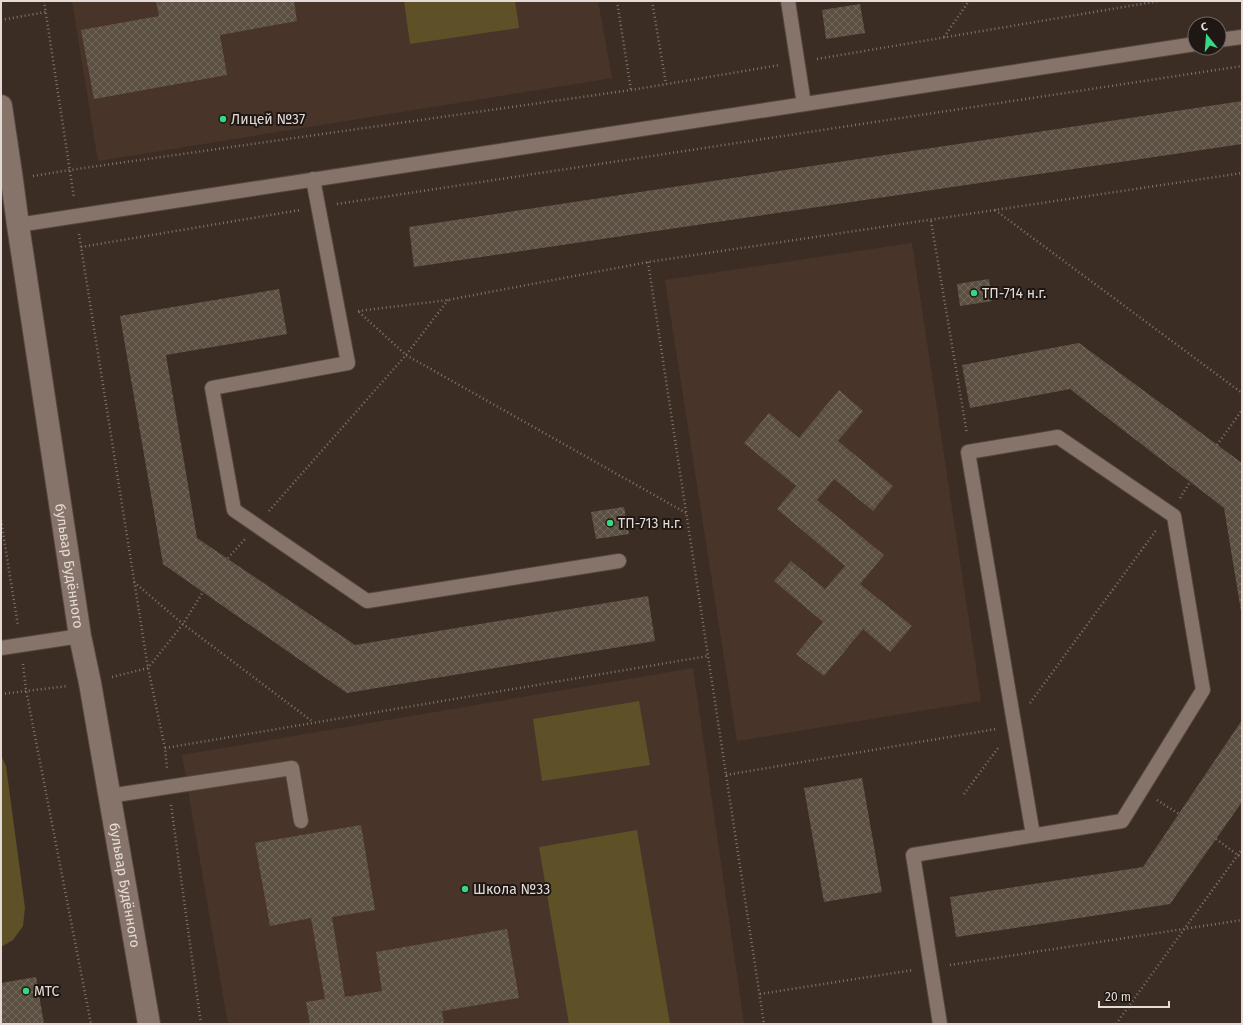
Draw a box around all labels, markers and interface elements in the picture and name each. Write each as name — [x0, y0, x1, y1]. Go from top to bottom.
north arrow — [1187, 16, 1227, 56]
text: С — [1199, 20, 1210, 34]
place label: Лицей №37 — [231, 111, 305, 128]
marker: Лицей №37 — [218, 114, 228, 124]
place label: ТП-714 н.г. — [982, 285, 1046, 302]
marker: ТП-714 н.г. — [969, 288, 979, 298]
street label: бульвар Будённого — [51, 502, 87, 630]
place label: ТП-713 н.г. — [618, 515, 682, 532]
marker: ТП-713 н.г. — [605, 518, 615, 528]
street label: бульвар Будённого — [105, 821, 144, 949]
place label: Школа №33 — [473, 881, 550, 898]
marker: Школа №33 — [460, 884, 470, 894]
place label: МТС — [34, 983, 59, 1000]
scale bar — [1099, 983, 1169, 1009]
marker: МТС — [21, 986, 31, 996]
text: 20 m — [1105, 990, 1131, 1004]

